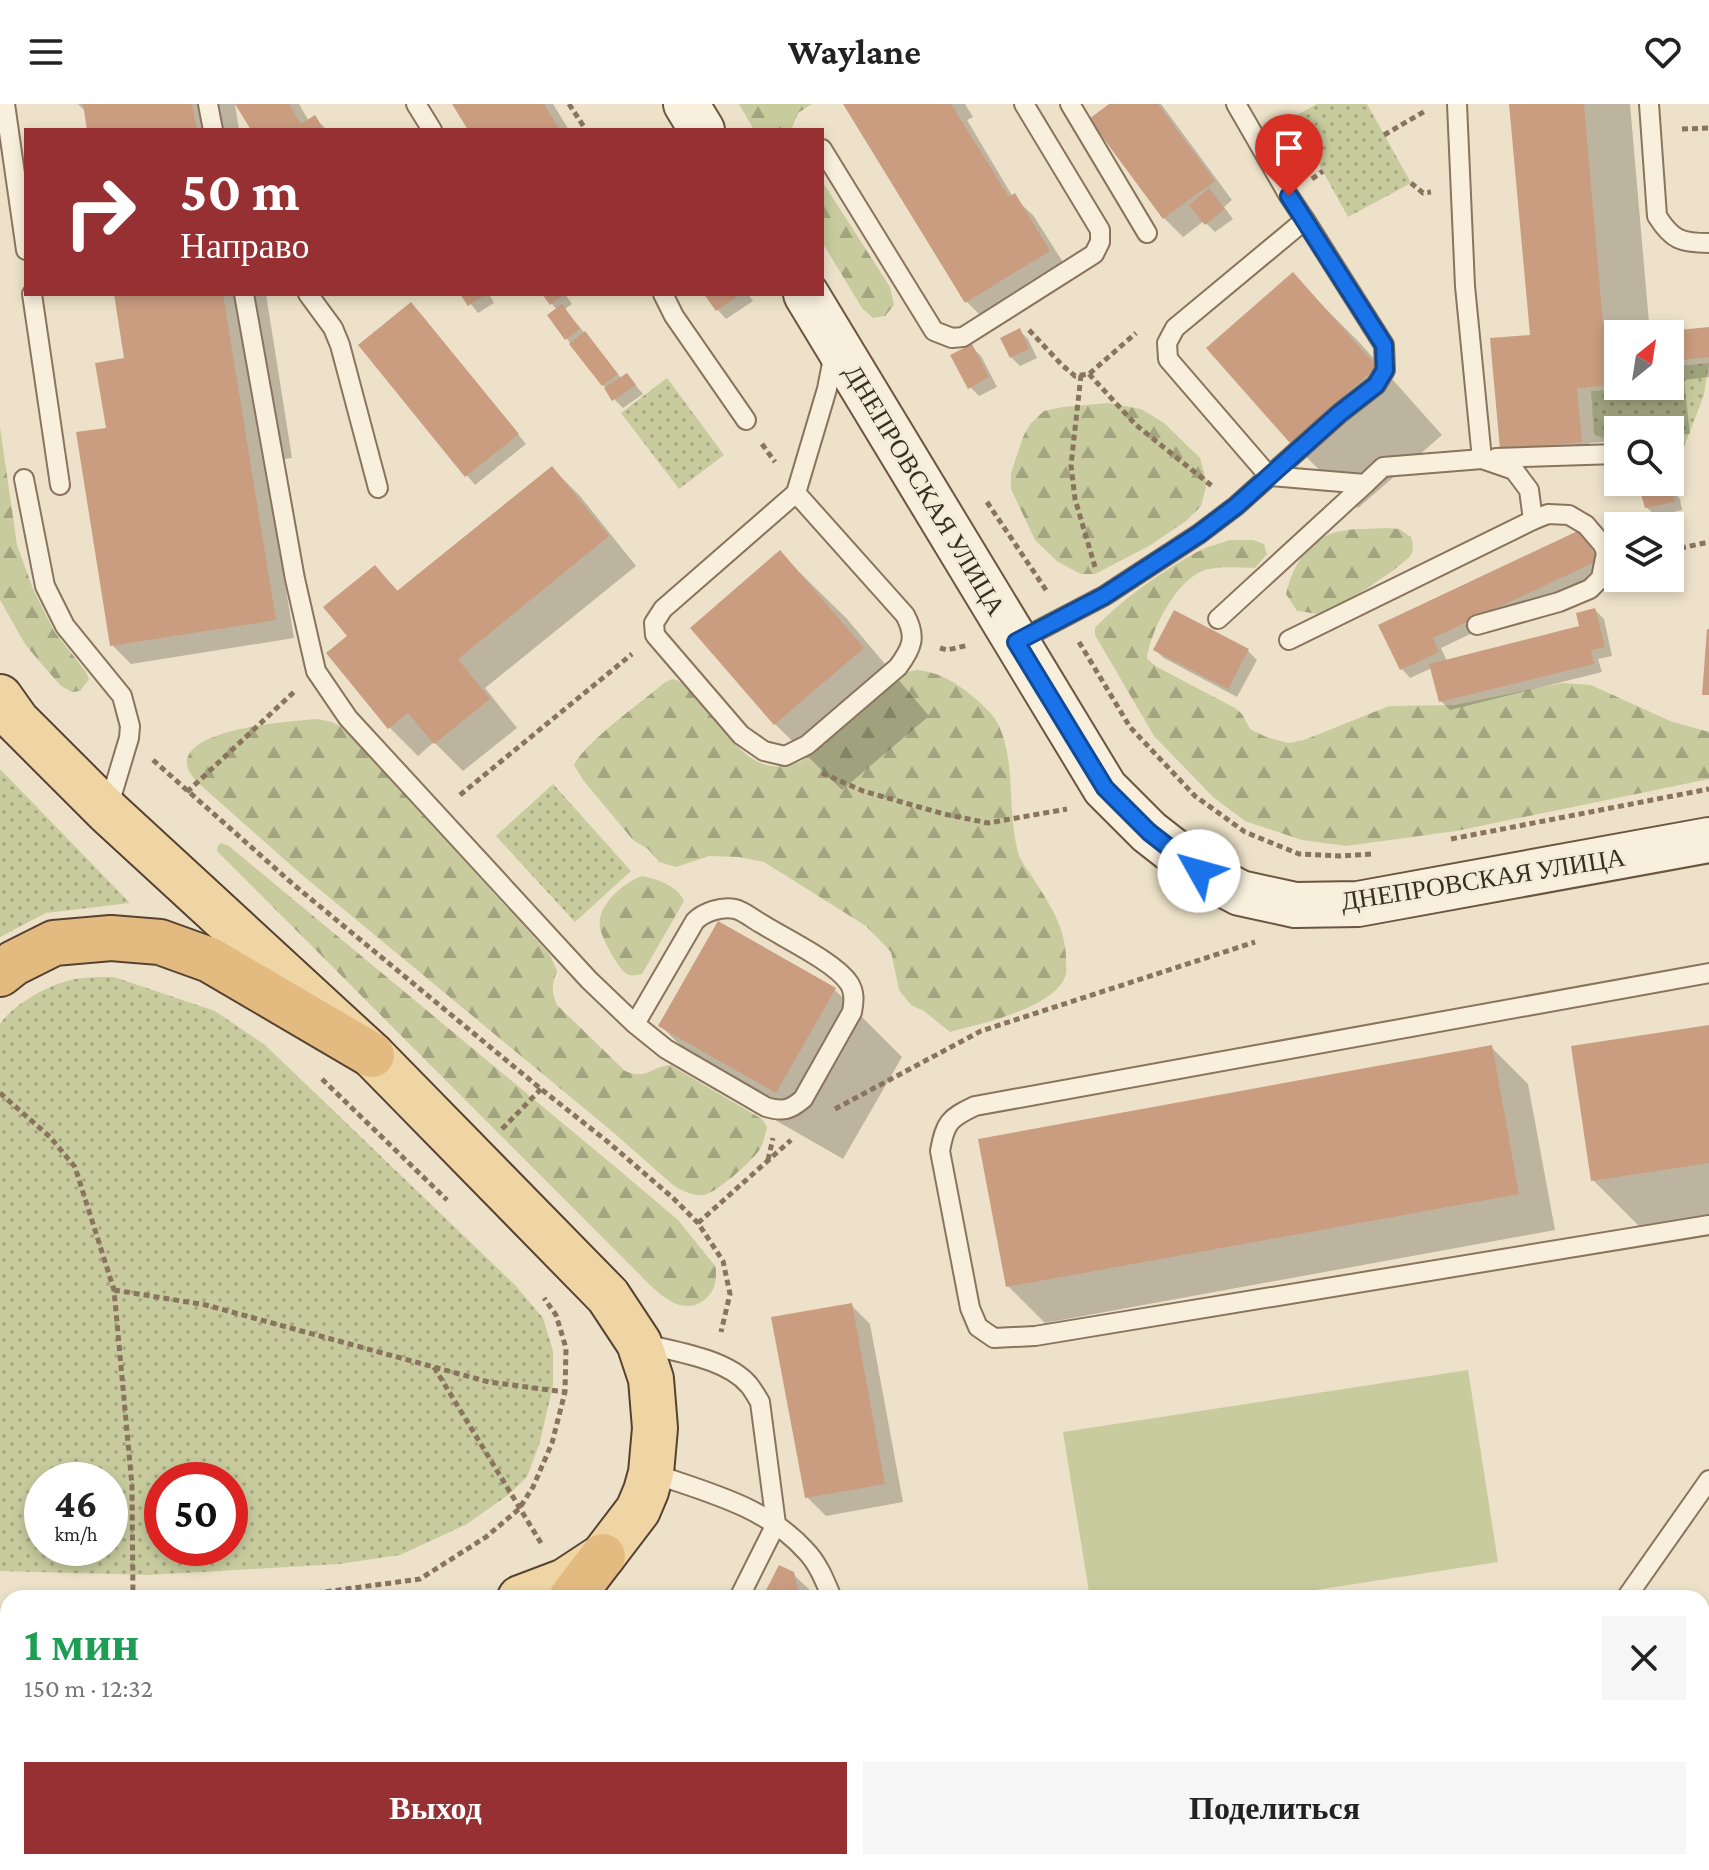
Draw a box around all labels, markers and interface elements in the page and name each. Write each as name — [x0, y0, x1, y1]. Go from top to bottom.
icon: menu — [24, 30, 68, 74]
icon: heart — [1641, 30, 1685, 74]
text: Waylane — [788, 32, 921, 72]
pin — [1255, 114, 1323, 196]
icon: arrive — [1267, 126, 1311, 170]
icon: right — [48, 160, 152, 264]
text: 50 m — [180, 160, 300, 222]
text: Направо — [180, 226, 310, 266]
north arrow — [1604, 320, 1684, 400]
map controls — [1604, 320, 1684, 592]
street label: ДНЕПРОВСКАЯ УЛИЦА — [838, 360, 1011, 621]
button: search — [1604, 416, 1684, 496]
button: layers — [1604, 512, 1684, 592]
position arrow — [1157, 829, 1241, 913]
street label: ДНЕПРОВСКАЯ УЛИЦА — [1339, 843, 1627, 916]
speed limit sign: 50 — [144, 1462, 248, 1566]
text: 46 — [54, 1481, 98, 1526]
text: km/h — [54, 1523, 98, 1545]
button: close — [1602, 1616, 1686, 1700]
text: 1 мин — [24, 1617, 139, 1670]
text: 150 m · 12:32 — [24, 1674, 153, 1703]
button: Выход — [24, 1762, 847, 1854]
button: Поделиться — [863, 1762, 1686, 1854]

